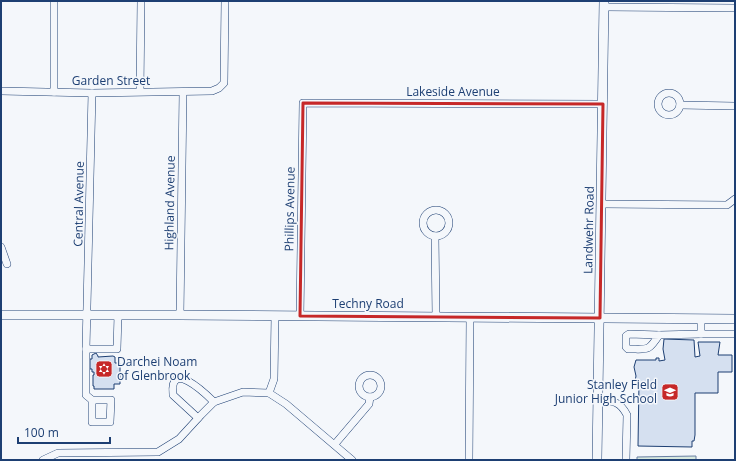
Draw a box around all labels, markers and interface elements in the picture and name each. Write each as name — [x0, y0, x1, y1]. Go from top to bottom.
street label: Garden Street — [72, 72, 150, 89]
street label: Lakeside Avenue — [406, 83, 500, 100]
street label: Highland Avenue — [160, 155, 179, 251]
street label: Central Avenue — [69, 161, 88, 247]
street label: Phillips Avenue — [280, 166, 299, 251]
street label: Landwehr Road — [579, 186, 598, 274]
street label: Techny Road — [332, 295, 404, 312]
place label: Darchei Noam of Glenbrook — [117, 353, 197, 384]
synagogue icon: Darchei Noam of Glenbrook — [94, 359, 114, 379]
place label: Stanley Field Junior High School — [554, 376, 657, 407]
school or university icon: Stanley Field Junior High School — [660, 382, 680, 402]
scale bar — [18, 419, 110, 445]
text: 100 m — [24, 424, 59, 441]

